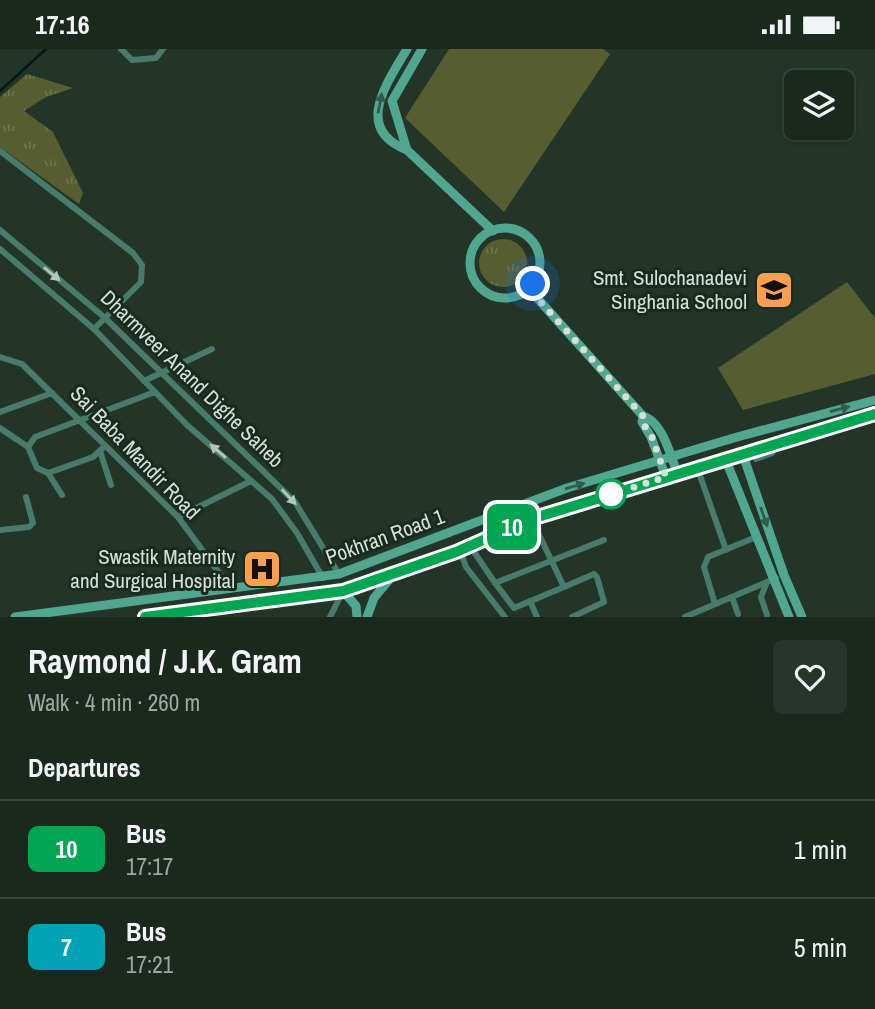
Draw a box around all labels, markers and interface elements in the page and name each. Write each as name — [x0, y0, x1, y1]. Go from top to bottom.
text: 17:16 — [35, 7, 90, 42]
map controls — [784, 70, 854, 140]
button: layers — [784, 70, 854, 140]
one-way arrow — [375, 92, 386, 114]
place label: Smt. Sulochanadevi Singhania School — [593, 263, 747, 316]
one-way arrow — [43, 266, 61, 281]
your location — [515, 266, 550, 301]
school or university icon: Smt. Sulochanadevi Singhania School — [753, 269, 795, 311]
street label: Dharmveer Anand Dighe Saheb — [94, 283, 290, 474]
street label: Sai Baba Mandir Road — [64, 380, 207, 526]
one-way arrow — [829, 403, 851, 414]
one-way arrow — [209, 444, 226, 460]
unlabelled marker — [596, 479, 626, 509]
one-way arrow — [564, 481, 585, 491]
one-way arrow — [280, 488, 296, 505]
street label: Pokhran Road 1 — [321, 501, 449, 571]
line badge: 10 — [480, 504, 544, 550]
one-way arrow — [759, 507, 770, 528]
text: 10 — [501, 511, 523, 543]
place label: Swastik Maternity and Surgical Hospital — [70, 542, 235, 595]
hospital icon: Swastik Maternity and Surgical Hospital — [241, 548, 283, 590]
text: Raymond / J.K. Gram — [28, 639, 302, 683]
button: heart — [773, 640, 847, 714]
text: Walk · 4 min · 260 m — [28, 687, 200, 718]
text: Departures — [28, 750, 141, 785]
text: Bus — [126, 816, 166, 851]
text: 1 min — [794, 832, 847, 867]
text: 10 — [56, 833, 77, 865]
text: 17:17 — [126, 851, 173, 882]
text: Bus — [126, 914, 166, 949]
text: 5 min — [794, 930, 847, 965]
text: 7 — [61, 931, 72, 963]
text: 17:21 — [126, 949, 173, 980]

